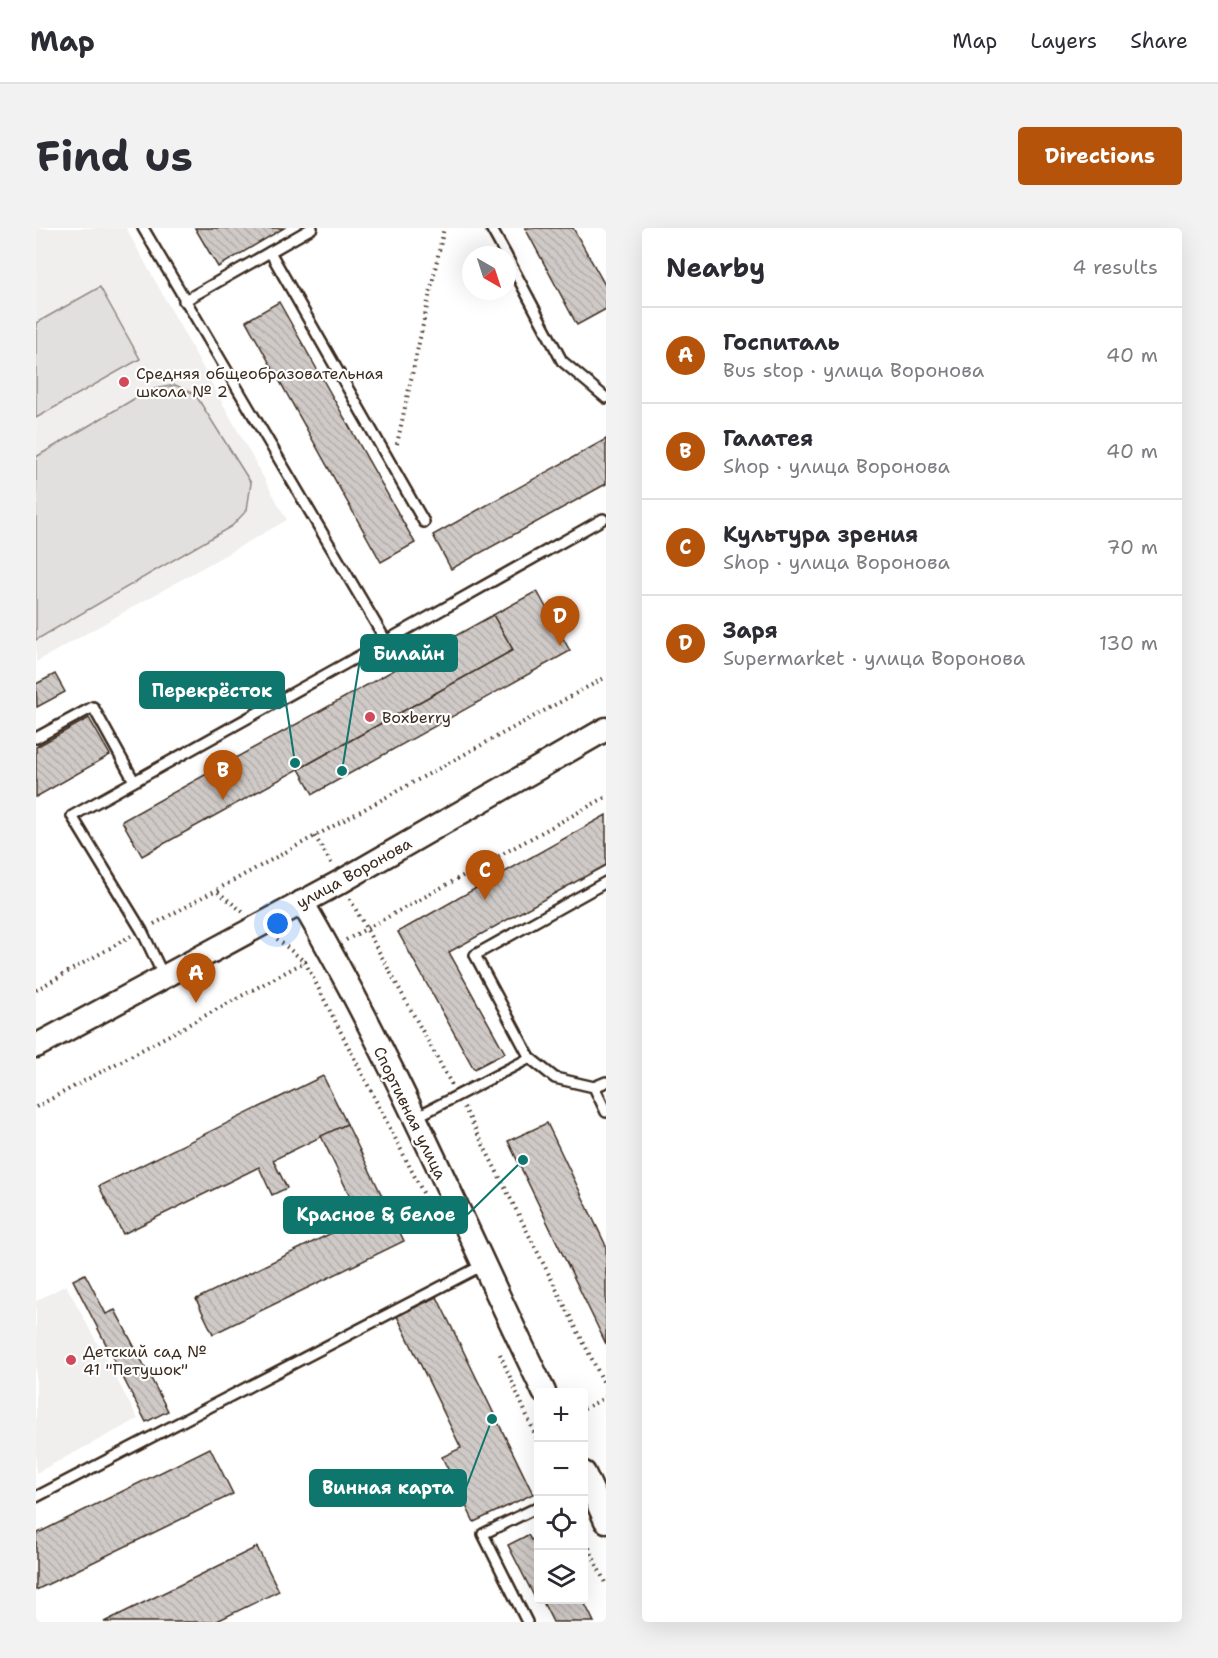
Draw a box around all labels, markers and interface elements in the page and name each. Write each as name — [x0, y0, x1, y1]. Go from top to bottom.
text: Map — [30, 22, 95, 60]
text: Map — [952, 27, 997, 55]
text: Layers — [1030, 27, 1097, 55]
text: Share — [1130, 27, 1188, 55]
button: Directions — [1018, 127, 1182, 185]
text: Find us — [36, 128, 193, 184]
north arrow — [462, 246, 516, 300]
text: Nearby — [666, 250, 765, 285]
text: 4 results — [1072, 254, 1158, 280]
text: Госпиталь — [723, 328, 840, 357]
text: A — [678, 342, 693, 368]
text: 40 m — [1106, 342, 1158, 368]
text: Bus stop · улица Воронова — [723, 357, 984, 383]
place label: Средняя общеобразовательная школа № 2 — [136, 363, 384, 402]
marker: Средняя общеобразовательная школа № 2 — [117, 375, 131, 389]
text: Галатея — [723, 424, 813, 453]
text: B — [679, 438, 692, 464]
text: 40 m — [1106, 438, 1158, 464]
text: Shop · улица Воронова — [723, 453, 950, 479]
text: Культура зрения — [723, 520, 918, 549]
text: C — [679, 534, 692, 560]
text: 70 m — [1106, 534, 1158, 560]
text: Shop · улица Воронова — [723, 549, 950, 575]
pin: D — [540, 596, 580, 646]
text: Заря — [723, 616, 778, 645]
text: D — [678, 630, 693, 656]
text: 130 m — [1099, 630, 1158, 656]
callout: Билайн — [361, 635, 457, 671]
text: Билайн — [373, 642, 445, 666]
text: Supermarket · улица Воронова — [723, 645, 1025, 671]
callout: Перекрёсток — [140, 672, 284, 708]
text: Перекрёсток — [152, 679, 272, 703]
place label: Boxberry — [382, 707, 451, 728]
marker: Boxberry — [363, 710, 377, 724]
pin: B — [204, 750, 243, 800]
street label: улица Воронова — [293, 833, 416, 913]
pin: C — [466, 850, 504, 900]
your location — [263, 909, 292, 938]
pin: A — [176, 954, 216, 1003]
street label: Спортивная улица — [369, 1043, 451, 1183]
callout: Красное & белое — [284, 1197, 467, 1233]
text: Красное & белое — [296, 1203, 456, 1227]
place label: Детский сад № 41 "Петушок" — [83, 1341, 206, 1380]
marker: Детский сад № 41 "Петушок" — [64, 1353, 78, 1367]
map controls — [534, 1388, 588, 1604]
button: + — [534, 1388, 588, 1442]
button: − — [534, 1442, 588, 1496]
callout: Винная карта — [310, 1470, 466, 1506]
text: Винная карта — [322, 1476, 454, 1500]
button: locate — [534, 1496, 588, 1550]
button: layers — [534, 1550, 588, 1604]

